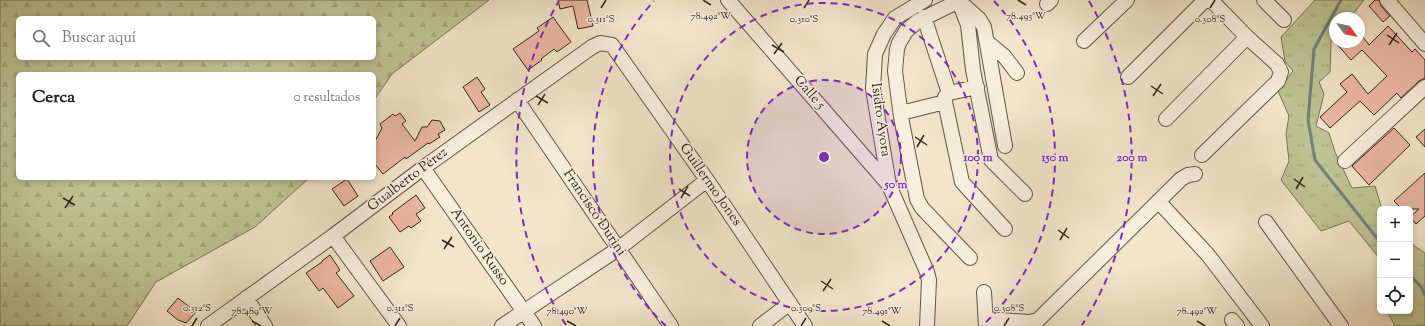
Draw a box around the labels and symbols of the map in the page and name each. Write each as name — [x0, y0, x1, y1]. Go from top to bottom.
text: 78.492°W — [691, 9, 731, 24]
text: 78.493°W — [1006, 9, 1046, 24]
text: 0.311°S — [588, 12, 615, 27]
text: 0.310°S — [790, 12, 818, 27]
text: 0.308°S — [1195, 12, 1225, 27]
north arrow — [1329, 12, 1365, 48]
street label: Calle 5 — [788, 72, 830, 115]
street label: Isidro Ayora — [865, 82, 895, 159]
street label: Guillermo Jones — [674, 140, 746, 230]
street label: Gualberto Pérez — [364, 143, 452, 217]
text: 100 m — [962, 149, 993, 167]
text: 150 m — [1040, 149, 1069, 167]
text: 200 m — [1117, 149, 1147, 167]
centre of rings — [817, 150, 831, 164]
street label: Francisco Durini — [558, 166, 630, 260]
text: 50 m — [884, 176, 908, 194]
street label: Antonio Russo — [445, 204, 514, 290]
text: 0.312°S — [183, 301, 211, 316]
text: 0.311°S — [387, 301, 414, 316]
text: 0.309°S — [791, 301, 821, 316]
text: 0.308°S — [994, 301, 1024, 316]
text: 78.489°W — [232, 304, 272, 319]
text: 78.490°W — [546, 304, 588, 319]
text: 78.491°W — [862, 304, 902, 319]
text: 78.492°W — [1177, 304, 1217, 319]

